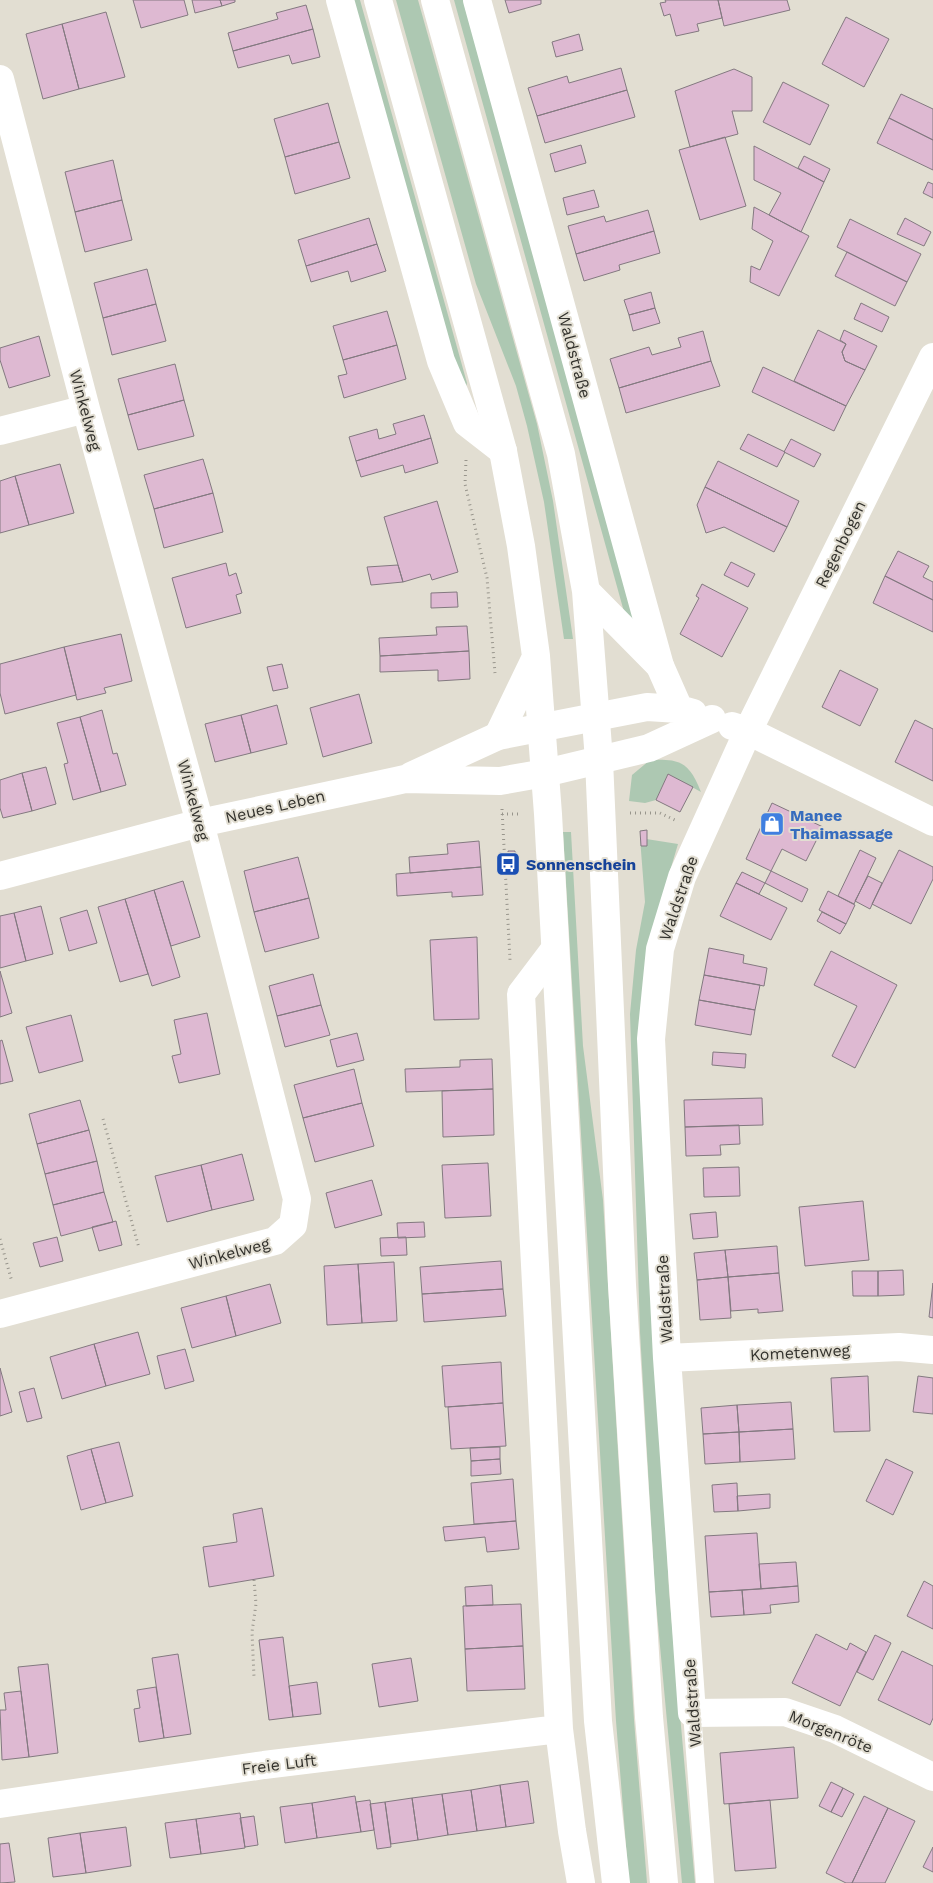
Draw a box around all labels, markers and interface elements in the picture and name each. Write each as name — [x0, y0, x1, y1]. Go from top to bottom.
street label: Waldstraße — [554, 310, 595, 400]
street label: Winkelweg — [66, 368, 106, 453]
street label: Regenbogen — [811, 498, 870, 591]
street label: Winkelweg — [174, 758, 214, 843]
street label: Neues Leben — [223, 786, 327, 827]
place label: Manee Thaimassage — [790, 806, 893, 843]
shop icon: Manee Thaimassage — [759, 811, 785, 837]
bus stop icon: Sonnenschein — [495, 851, 521, 877]
street label: Waldstraße — [655, 853, 702, 943]
place label: Sonnenschein — [526, 855, 636, 874]
street label: Winkelweg — [187, 1233, 272, 1273]
street label: Waldstraße — [653, 1254, 676, 1344]
street label: Kometenweg — [749, 1340, 851, 1365]
street label: Waldstraße — [680, 1658, 705, 1748]
street label: Morgenröte — [786, 1706, 875, 1757]
street label: Freie Luft — [241, 1750, 318, 1778]

